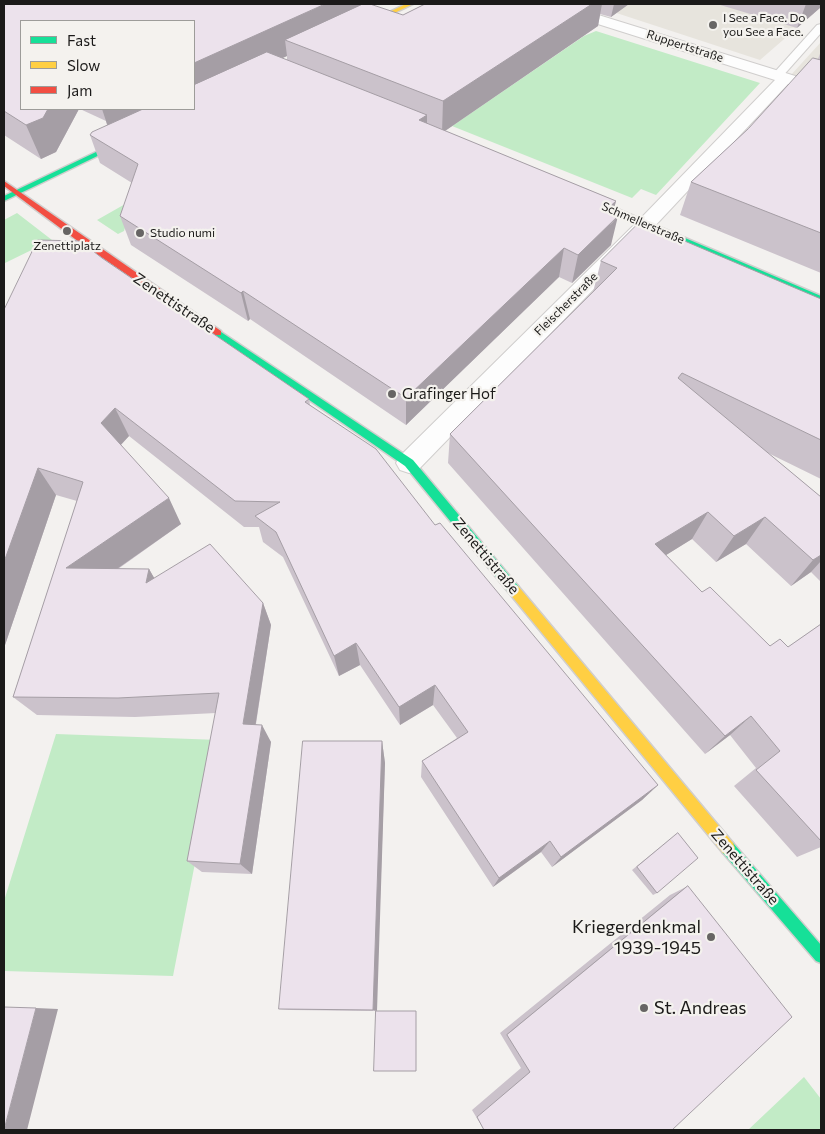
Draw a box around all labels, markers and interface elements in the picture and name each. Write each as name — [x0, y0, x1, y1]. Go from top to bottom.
place label: I See a Face. Do you See a Face. — [723, 11, 805, 39]
marker: I See a Face. Do you See a Face. — [707, 19, 719, 31]
legend — [20, 20, 195, 110]
street label: Ruppertstraße — [645, 27, 725, 65]
text: Fast — [67, 31, 96, 49]
text: Slow — [67, 56, 100, 74]
text: Jam — [67, 81, 92, 99]
street label: Schmellerstraße — [599, 199, 687, 247]
marker: Zenettiplatz — [61, 225, 73, 237]
place label: Studio numi — [150, 226, 215, 240]
marker: Studio numi — [134, 227, 146, 239]
place label: Zenettiplatz — [33, 239, 101, 253]
street label: Zenettistraße — [130, 269, 218, 337]
street label: Fleischerstraße — [531, 269, 601, 339]
place label: Grafinger Hof — [402, 385, 496, 403]
marker: Grafinger Hof — [386, 388, 398, 400]
street label: Zenettistraße — [449, 514, 523, 598]
street label: Zenettistraße — [707, 826, 783, 908]
place label: Kriegerdenkmal 1939-1945 — [572, 916, 701, 959]
marker: Kriegerdenkmal 1939-1945 — [705, 931, 717, 943]
place label: St. Andreas — [654, 997, 747, 1019]
marker: St. Andreas — [638, 1002, 650, 1014]

